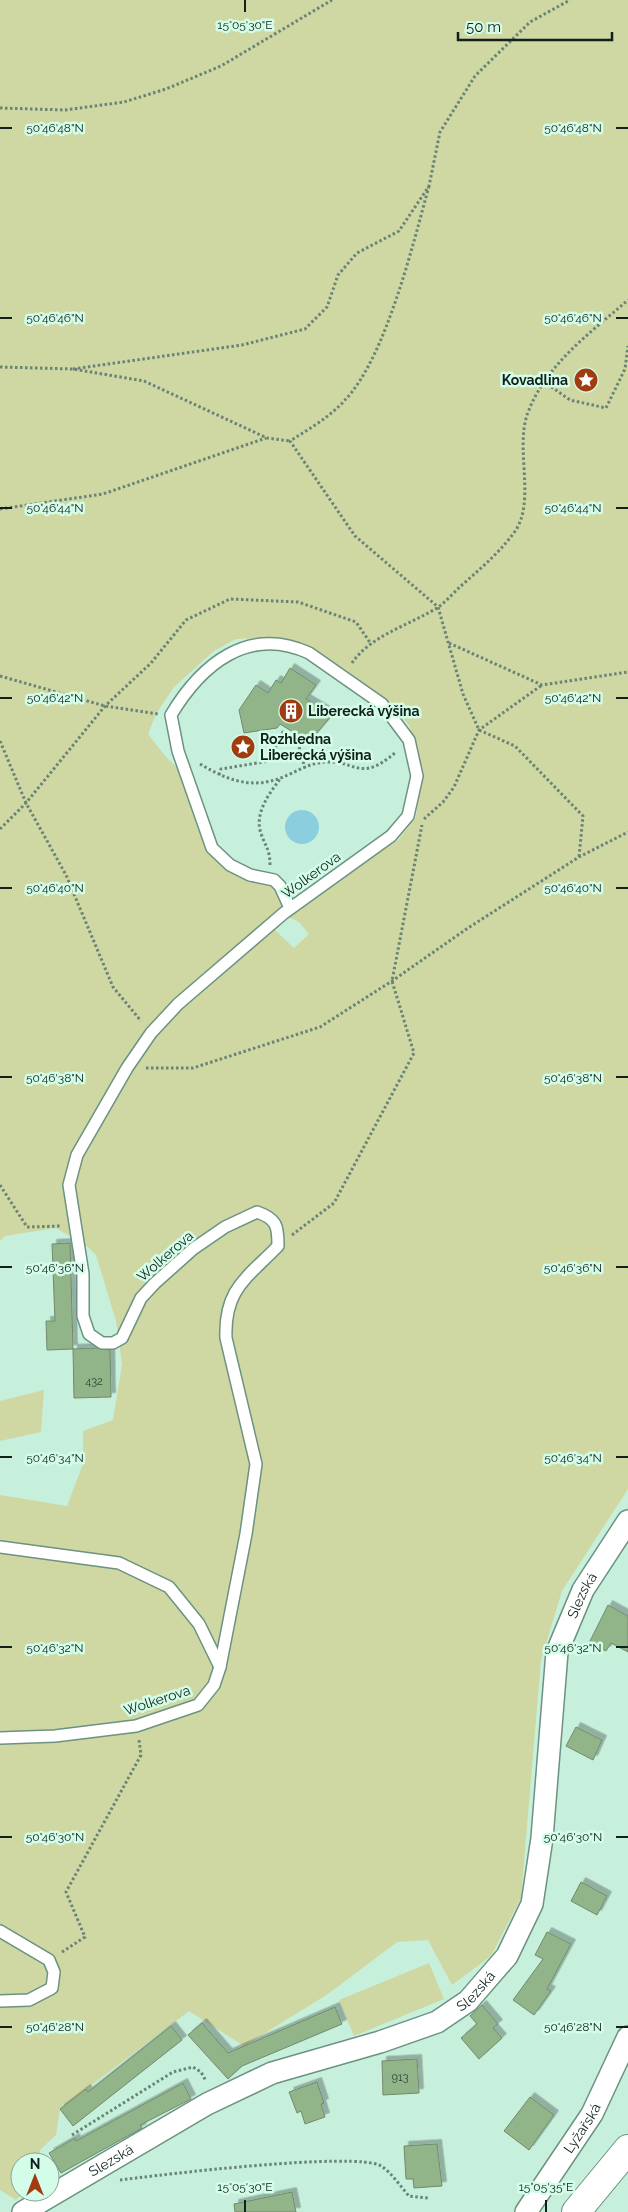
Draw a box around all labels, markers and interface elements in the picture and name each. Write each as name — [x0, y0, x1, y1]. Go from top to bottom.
scale bar — [458, 10, 612, 42]
text: 15°05'30"E — [217, 18, 273, 32]
text: 50 m — [466, 18, 501, 36]
text: 50°46'48"N — [26, 121, 84, 135]
text: 50°46'48"N — [544, 121, 602, 135]
text: 50°46'46"N — [26, 311, 84, 325]
text: 50°46'46"N — [544, 311, 602, 325]
place icon: Kovadlina — [573, 367, 599, 393]
place label: Kovadlina — [502, 372, 568, 388]
text: 50°46'44"N — [27, 501, 83, 515]
text: 50°46'44"N — [545, 501, 601, 515]
text: 50°46'42"N — [27, 691, 83, 705]
text: 50°46'42"N — [545, 691, 601, 705]
building icon: Liberecká výšina — [278, 698, 304, 724]
place label: Liberecká výšina — [308, 703, 420, 719]
place label: Rozhledna Liberecká výšina — [260, 731, 372, 763]
place icon: Rozhledna Liberecká výšina — [230, 734, 256, 760]
street label: Wolkerova — [278, 848, 344, 902]
text: 50°46'40"N — [26, 881, 84, 895]
text: 50°46'40"N — [544, 881, 602, 895]
text: 50°46'38"N — [26, 1071, 84, 1085]
text: 50°46'38"N — [544, 1071, 602, 1085]
street label: Wolkerova — [134, 1227, 196, 1285]
text: 50°46'36"N — [26, 1261, 84, 1275]
text: 50°46'36"N — [544, 1261, 602, 1275]
house number: 432 — [85, 1375, 103, 1388]
text: 50°46'34"N — [26, 1451, 84, 1465]
text: 50°46'34"N — [544, 1451, 602, 1465]
street label: Slezská — [564, 1570, 600, 1621]
text: 50°46'32"N — [26, 1641, 84, 1655]
text: 50°46'32"N — [544, 1641, 602, 1655]
street label: Wolkerova — [122, 1682, 192, 1718]
text: 50°46'30"N — [26, 1830, 84, 1844]
text: 50°46'30"N — [544, 1830, 602, 1844]
street label: Slezská — [453, 1968, 498, 2014]
text: 50°46'28"N — [26, 2020, 84, 2034]
text: 50°46'28"N — [544, 2020, 602, 2034]
house number: 913 — [391, 2071, 409, 2084]
street label: Lyžařská — [560, 2101, 604, 2156]
street label: Slezská — [86, 2141, 136, 2180]
north arrow — [10, 2152, 60, 2202]
text: N — [30, 2156, 40, 2172]
text: 15°05'30"E — [217, 2180, 273, 2194]
text: 15°05'35"E — [519, 2180, 573, 2194]

